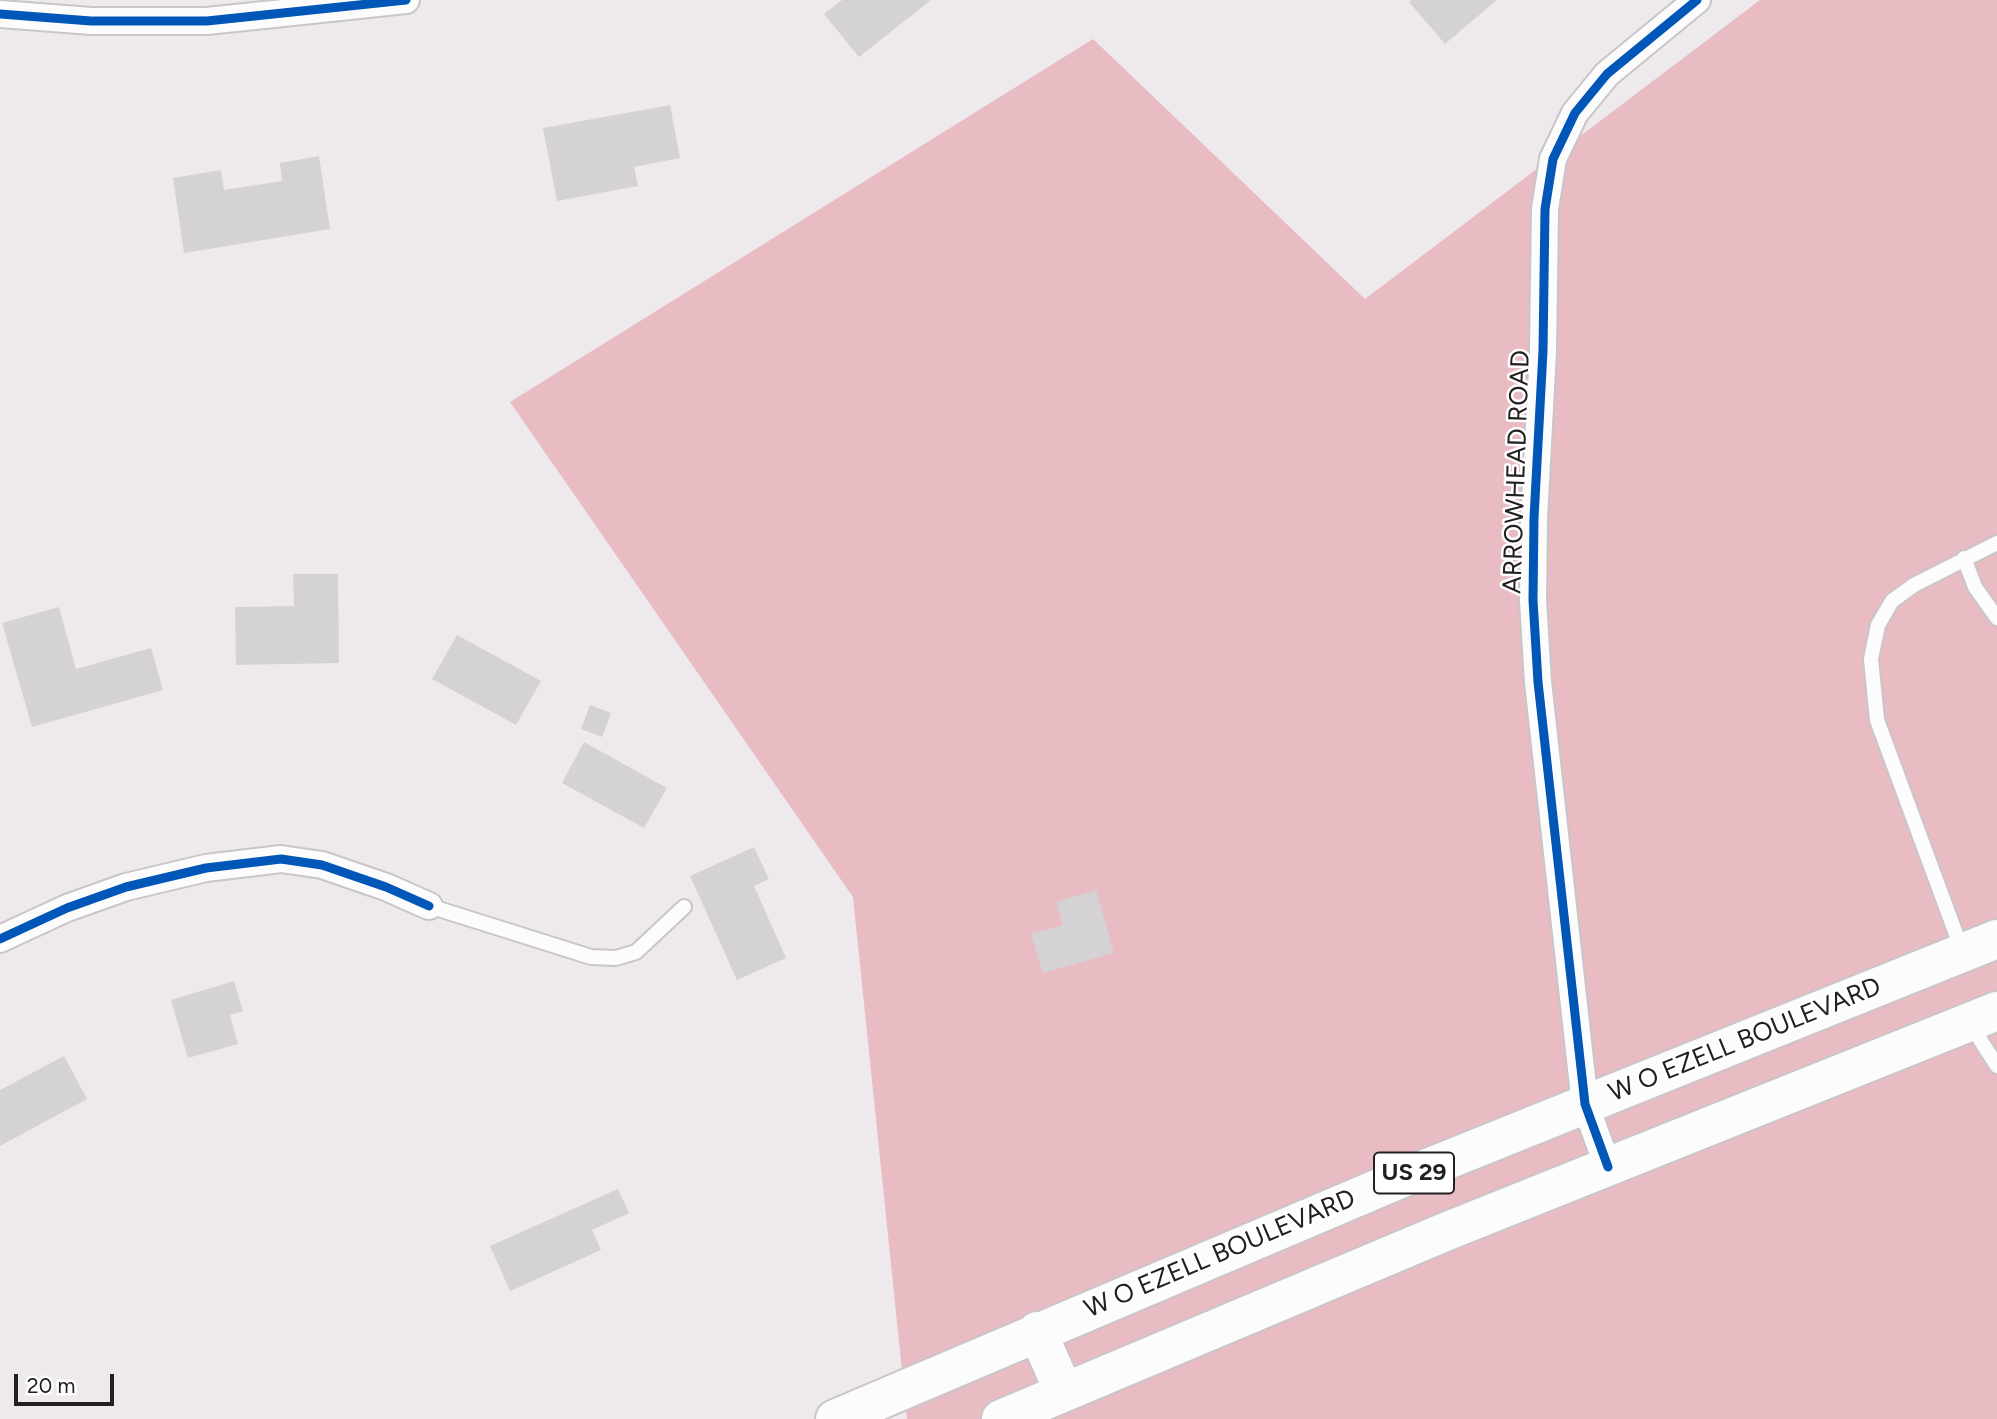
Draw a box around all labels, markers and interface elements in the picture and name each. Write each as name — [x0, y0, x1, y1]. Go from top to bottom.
street label: ARROWHEAD ROAD — [1497, 350, 1537, 594]
street label: W O EZELL BOULEVARD — [1604, 971, 1886, 1109]
road number: US 29 — [1374, 1153, 1454, 1194]
street label: W O EZELL BOULEVARD — [1080, 1183, 1360, 1325]
scale bar — [18, 1360, 117, 1404]
text: 20 m — [27, 1373, 75, 1398]

